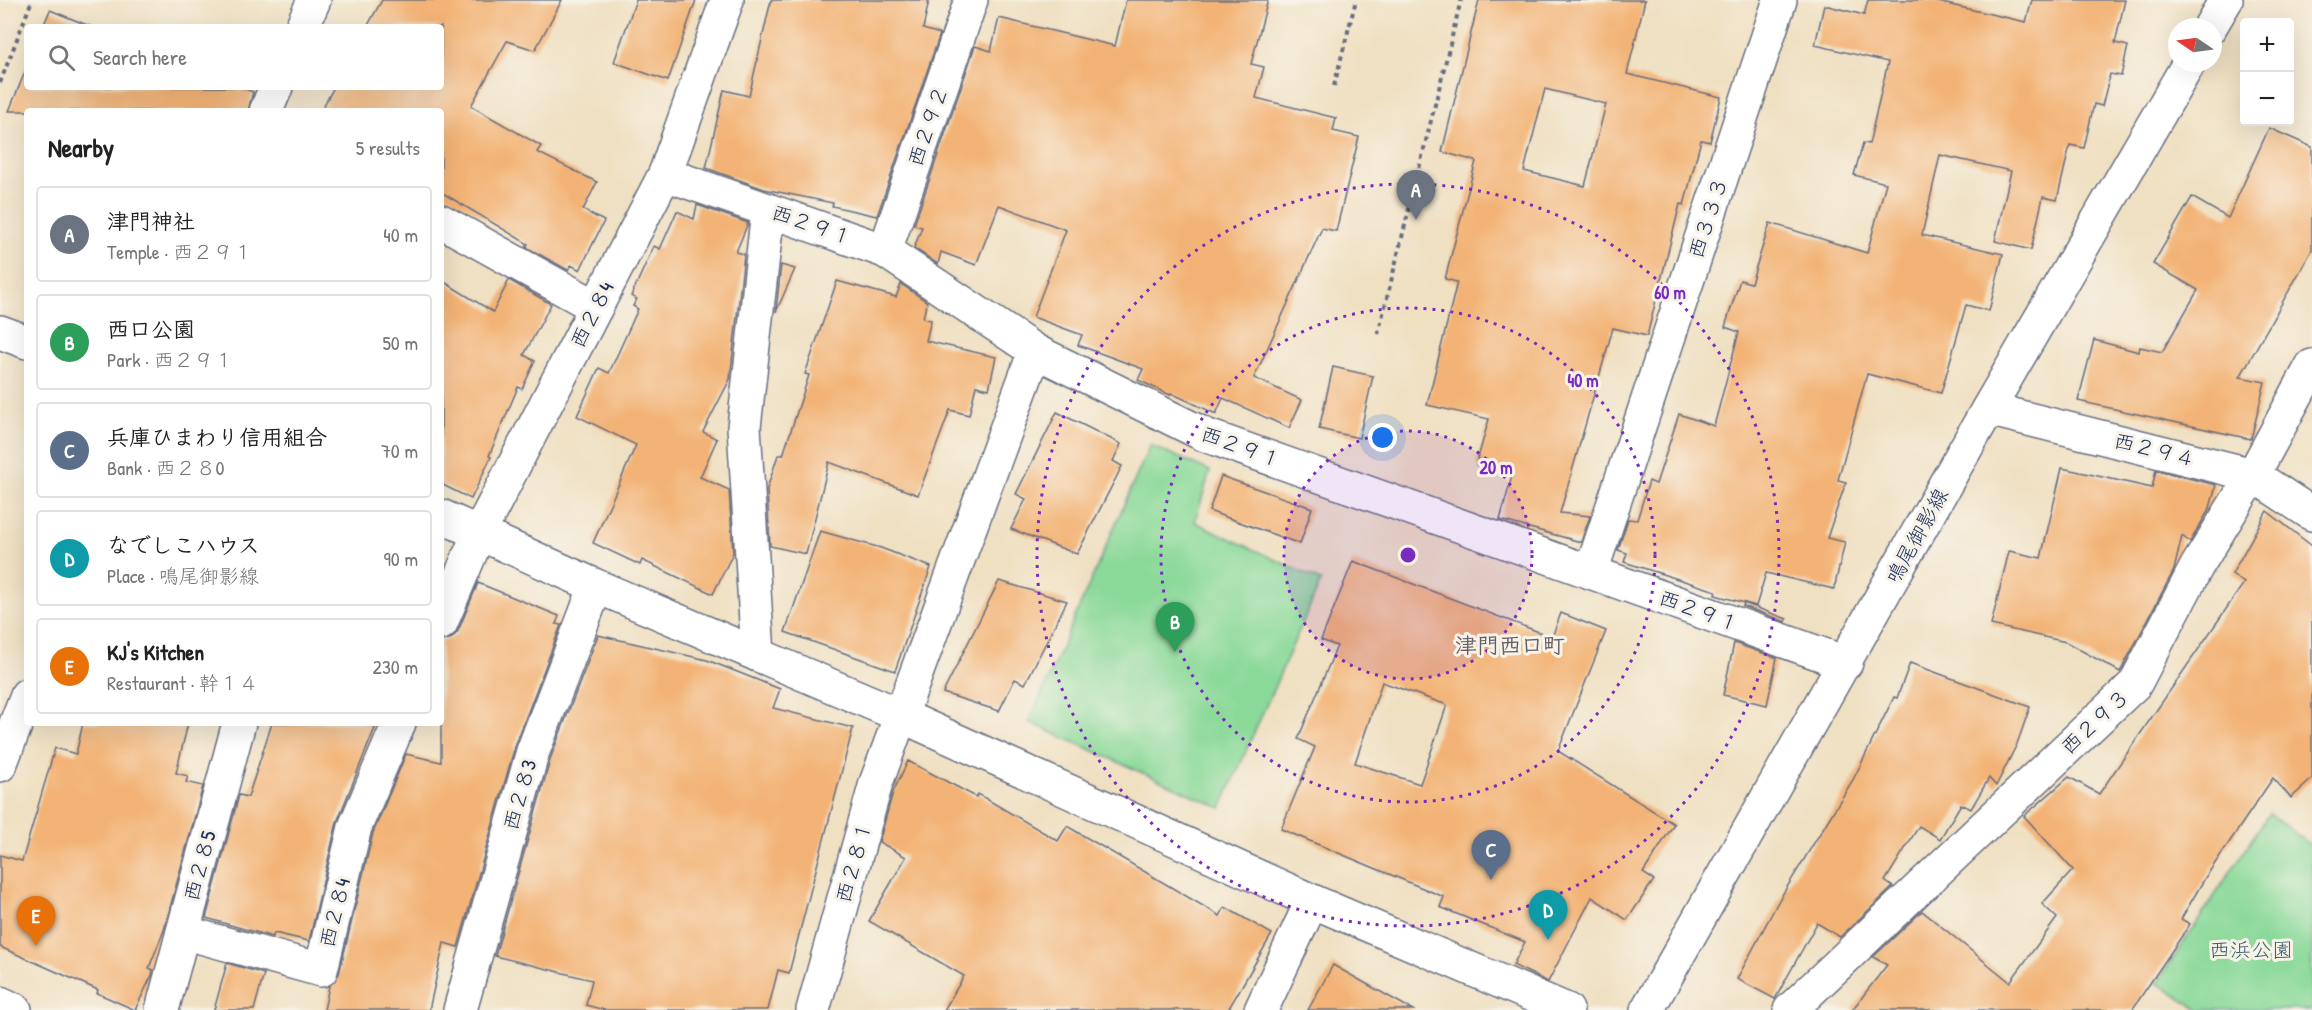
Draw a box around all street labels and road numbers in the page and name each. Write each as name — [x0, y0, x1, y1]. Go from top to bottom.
street label: 西２９２ — [900, 81, 955, 170]
street label: 西３３３ — [1681, 173, 1734, 262]
street label: 西２９１ — [768, 197, 857, 252]
street label: 西２８4 — [563, 277, 621, 353]
street label: 西２９１ — [1197, 419, 1286, 475]
street label: 西２９４ — [2111, 425, 2199, 474]
street label: 鳴尾御影線 — [1878, 483, 1955, 589]
street label: 西２９１ — [1655, 583, 1744, 639]
street label: 西２９３ — [2054, 682, 2135, 761]
street label: 西２８3 — [496, 756, 543, 834]
street label: 西２８１ — [828, 817, 879, 906]
street label: 西２８5 — [176, 827, 223, 904]
street label: 西２８4 — [312, 875, 357, 951]

